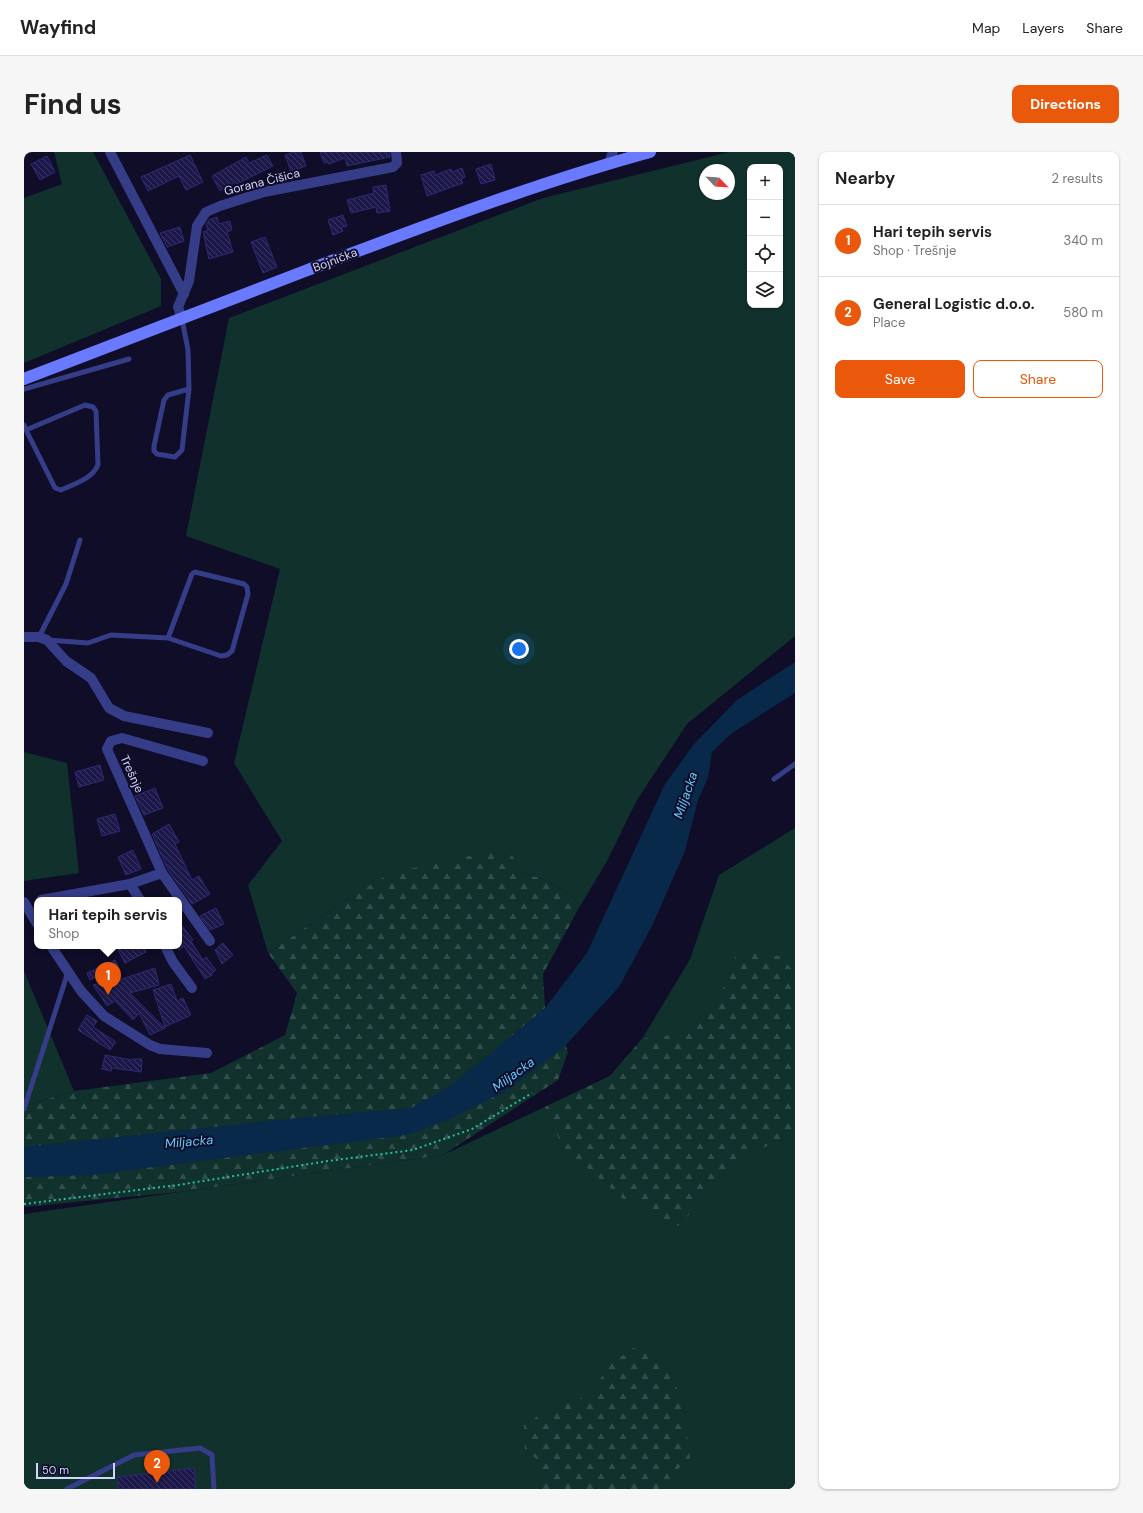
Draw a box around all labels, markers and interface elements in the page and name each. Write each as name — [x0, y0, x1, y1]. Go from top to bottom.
text: Wayfind — [20, 15, 96, 40]
text: Map — [972, 19, 1000, 37]
text: Layers — [1022, 19, 1064, 37]
text: Share — [1086, 19, 1123, 37]
button: Directions — [1012, 85, 1119, 123]
text: Find us — [24, 86, 122, 123]
north arrow — [699, 164, 735, 200]
map controls — [747, 164, 783, 308]
button: + — [747, 164, 783, 200]
street label: Gorana Čišica — [222, 165, 302, 199]
text: Nearby — [835, 167, 895, 189]
text: 2 results — [1052, 170, 1103, 187]
button: − — [747, 200, 783, 236]
text: Hari tepih servis — [873, 222, 992, 242]
text: 1 — [846, 232, 850, 249]
text: 340 m — [1063, 232, 1103, 249]
button: locate — [747, 236, 783, 272]
text: Shop · Trešnje — [873, 242, 956, 259]
street label: Bojnička — [310, 244, 360, 276]
button: layers — [747, 272, 783, 308]
text: General Logistic d.o.o. — [873, 294, 1035, 314]
text: 2 — [844, 304, 852, 321]
text: 580 m — [1063, 304, 1103, 321]
text: Place — [873, 314, 905, 331]
button: Save — [835, 360, 965, 398]
button: Share — [973, 360, 1103, 398]
your location — [509, 639, 529, 659]
street label: Trešnje — [117, 753, 147, 796]
water label: Miljacka — [670, 769, 701, 821]
popup — [34, 897, 182, 949]
text: Hari tepih servis — [48, 905, 168, 925]
text: Shop — [48, 925, 79, 942]
pin: 1 — [95, 962, 121, 995]
water label: Miljacka — [489, 1053, 538, 1096]
water label: Miljacka — [164, 1131, 214, 1152]
pin: 2 — [144, 1450, 170, 1483]
scale bar — [36, 1461, 115, 1480]
text: 50 m — [42, 1463, 69, 1477]

